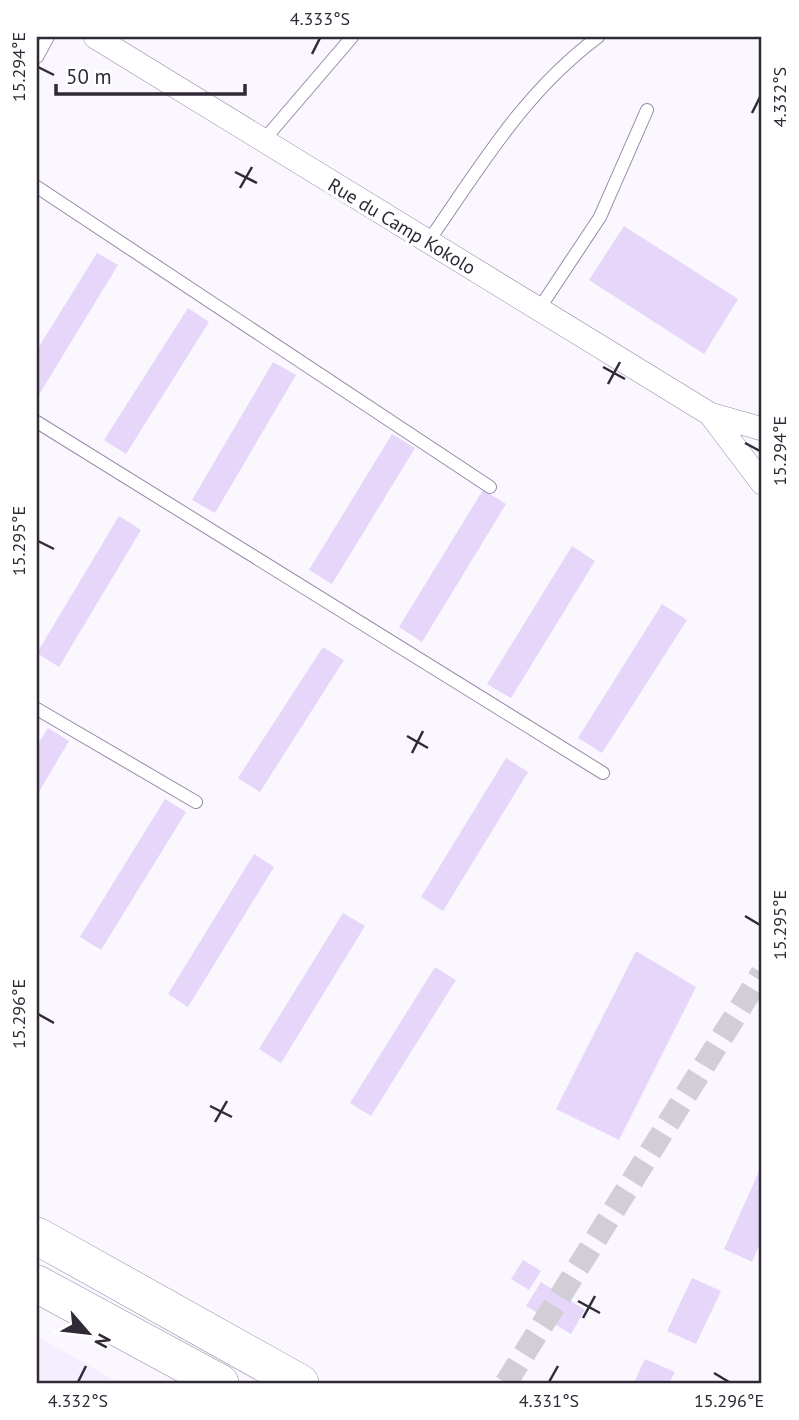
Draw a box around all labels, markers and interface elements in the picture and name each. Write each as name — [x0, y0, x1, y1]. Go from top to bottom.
text: 4.333°S — [290, 7, 350, 30]
text: 15.294°E — [7, 32, 30, 102]
scale bar — [56, 52, 245, 96]
text: 50 m — [66, 63, 112, 90]
text: 4.332°S — [768, 67, 791, 127]
street label: Rue du Camp Kokolo — [324, 172, 480, 280]
text: 15.294°E — [768, 416, 791, 486]
text: 15.295°E — [7, 506, 30, 576]
text: 15.295°E — [768, 890, 791, 960]
text: 15.296°E — [7, 979, 30, 1049]
north arrow — [52, 1298, 122, 1368]
text: N — [89, 1330, 117, 1352]
text: 4.332°S — [48, 1389, 108, 1412]
text: 4.331°S — [519, 1389, 579, 1412]
text: 15.296°E — [694, 1389, 764, 1412]

